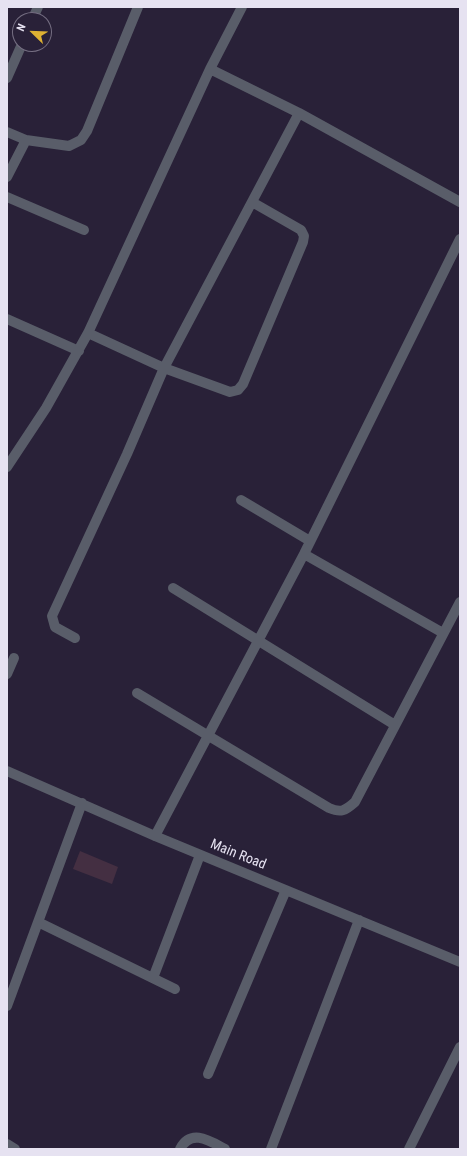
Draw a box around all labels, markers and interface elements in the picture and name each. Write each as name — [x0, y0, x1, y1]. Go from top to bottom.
north arrow — [12, 12, 52, 52]
text: N — [14, 22, 29, 33]
street label: Main Road — [208, 836, 268, 874]

